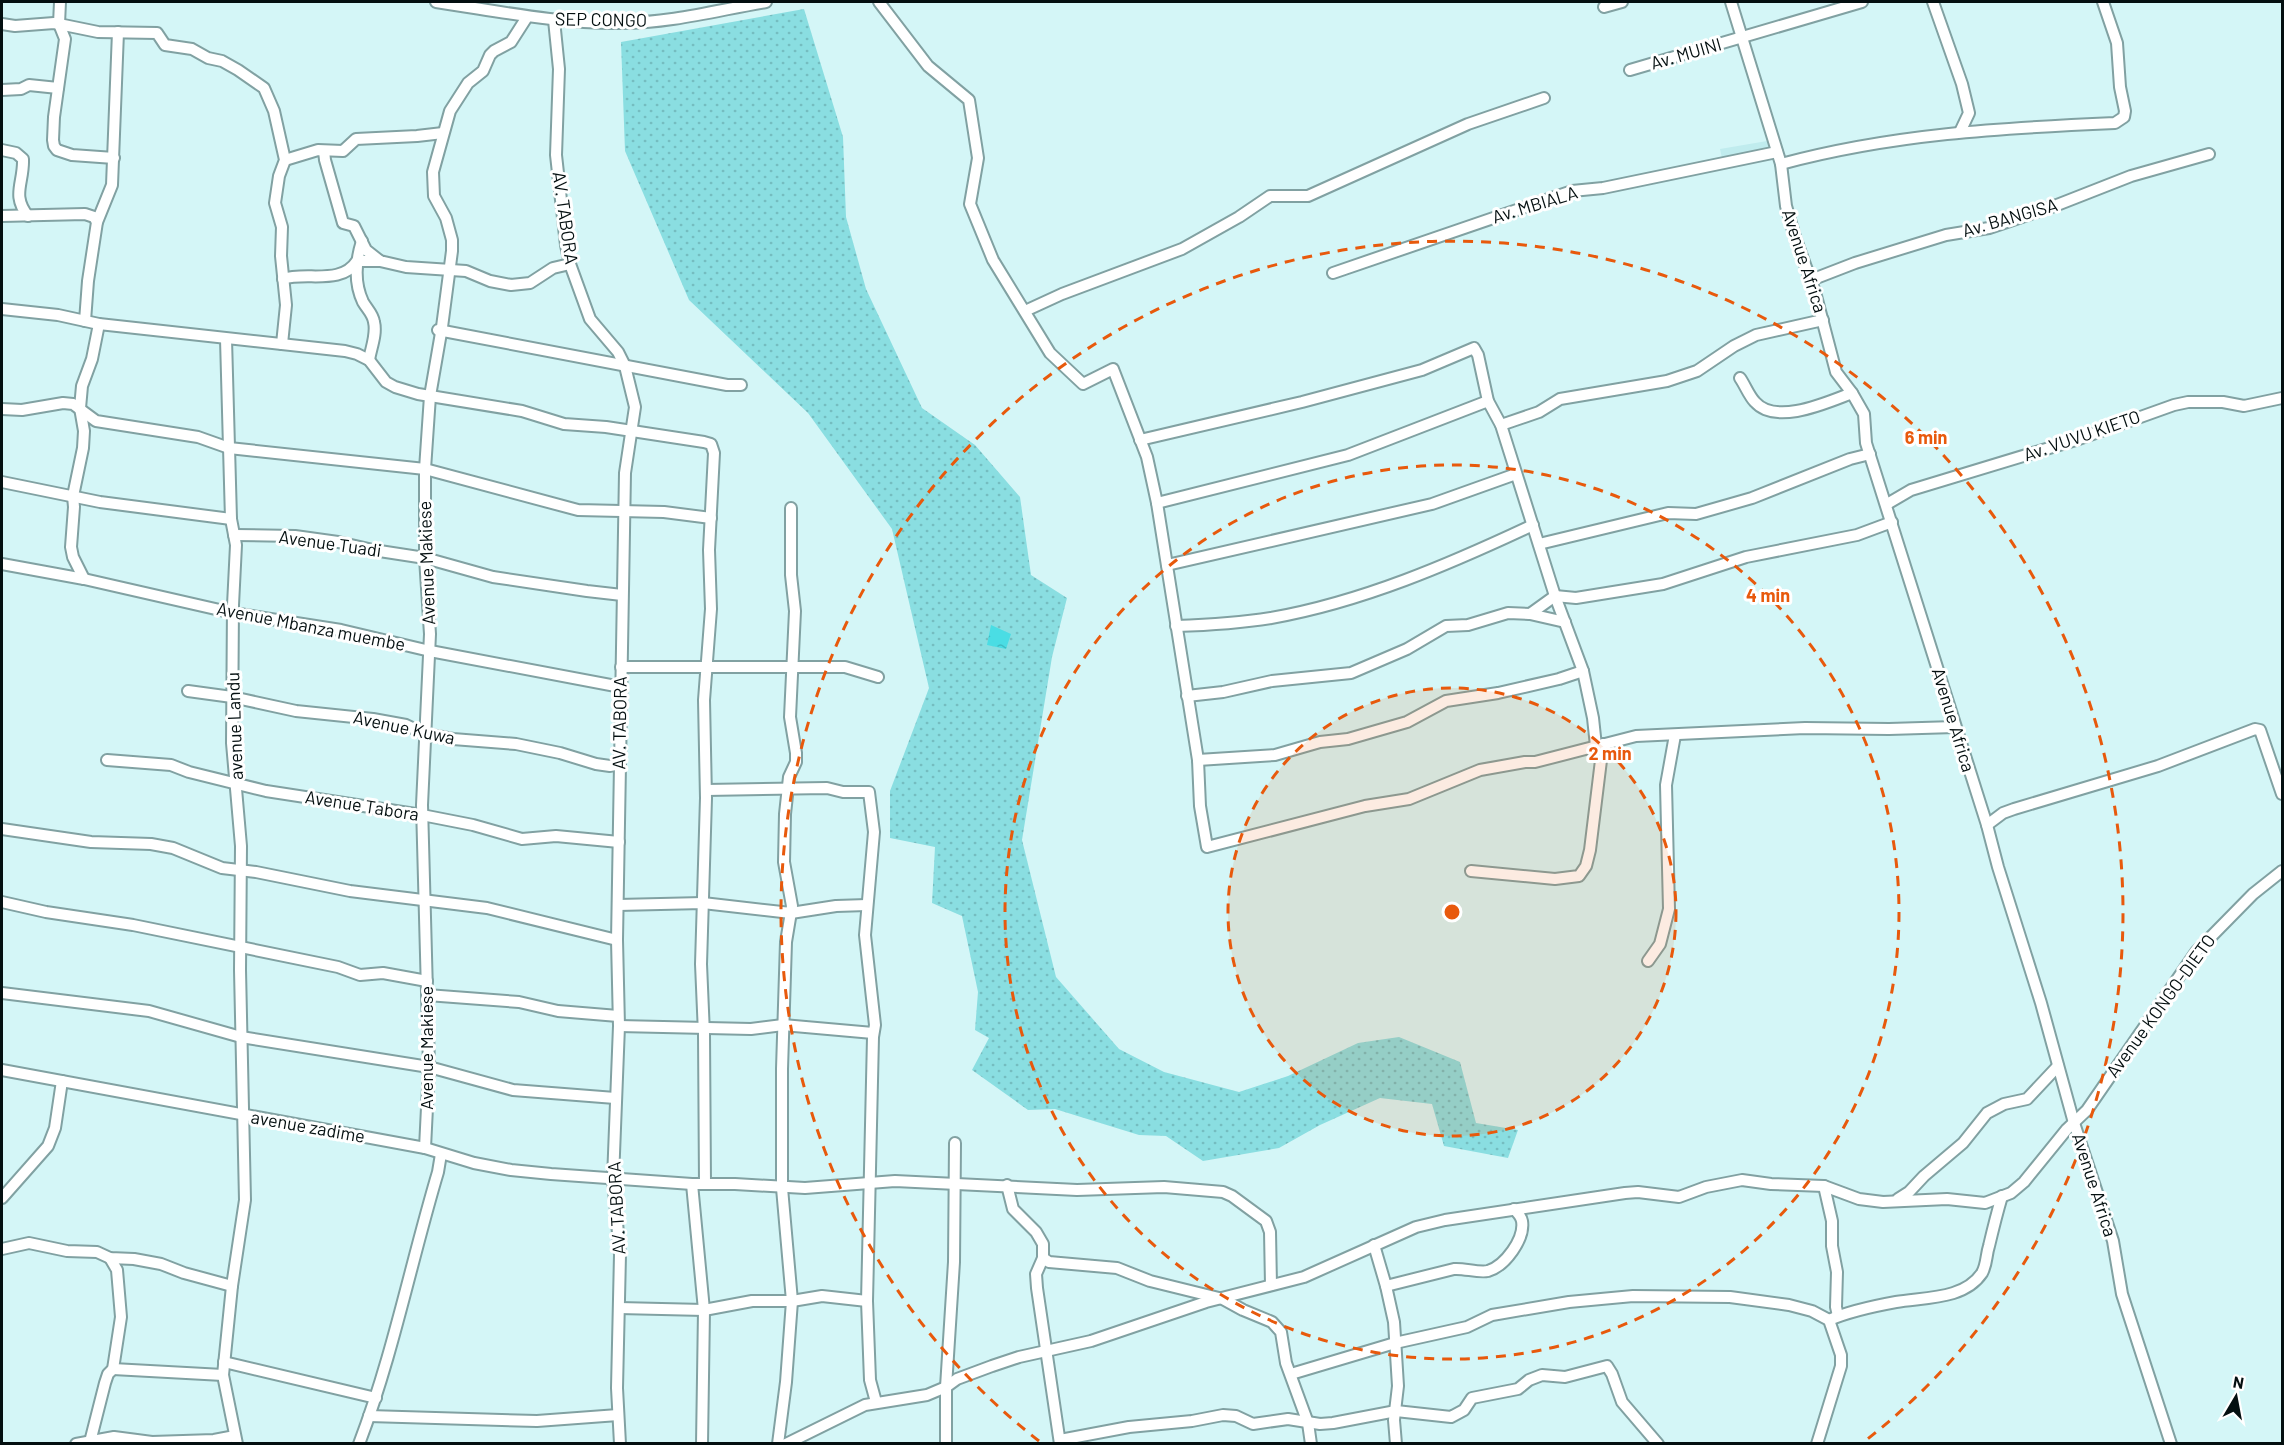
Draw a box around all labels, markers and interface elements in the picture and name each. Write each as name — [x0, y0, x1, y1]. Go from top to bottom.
street label: SEP CONGO — [555, 7, 647, 31]
street label: Av. MUINI — [1648, 32, 1724, 74]
street label: AV. TABORA — [549, 170, 583, 266]
street label: Av. MBIALA — [1489, 181, 1580, 227]
street label: Av. BANGISA — [1960, 193, 2060, 241]
street label: Avenue Africa — [1778, 206, 1832, 315]
street label: Av. VUVU KIETO — [2020, 405, 2143, 465]
text: 6 min — [1905, 426, 1947, 448]
street label: Avenue Makiese — [413, 501, 439, 625]
street label: Avenue Tuadi — [277, 525, 383, 561]
text: 4 min — [1746, 584, 1790, 606]
street label: Avenue Mbanza muembe — [215, 597, 407, 655]
street label: Avenue Africa — [1928, 665, 1980, 774]
street label: avenue Landu — [221, 672, 247, 780]
street label: AV. TABORA — [607, 676, 631, 770]
street label: Avenue Kuwa — [351, 706, 457, 749]
text: 2 min — [1588, 742, 1632, 764]
street label: Avenue Tabora — [304, 785, 421, 825]
centre of rings — [1442, 902, 1462, 922]
street label: Avenue KONGO-DIETO — [2101, 930, 2219, 1081]
street label: Avenue Makiese — [415, 986, 437, 1110]
street label: avenue zadime — [249, 1105, 367, 1147]
street label: Avenue Africa — [2068, 1130, 2122, 1239]
street label: AV. TABORA — [603, 1161, 629, 1255]
north arrow — [2206, 1367, 2266, 1427]
text: N — [2232, 1371, 2246, 1392]

